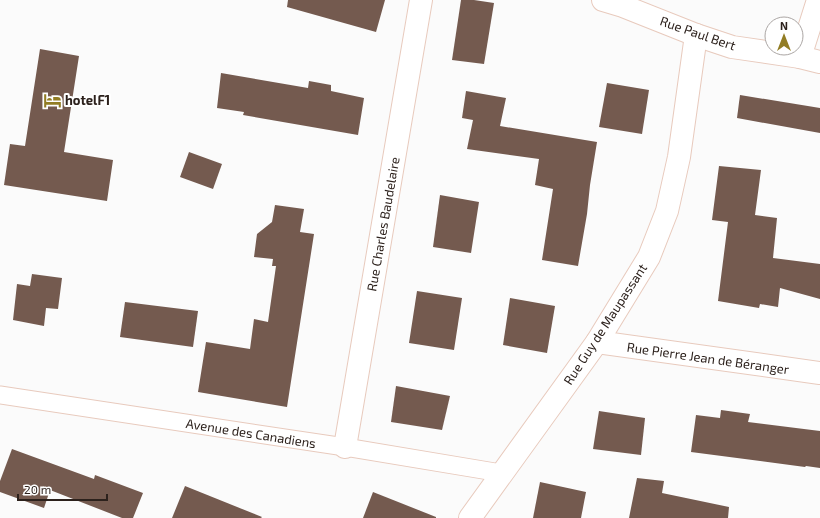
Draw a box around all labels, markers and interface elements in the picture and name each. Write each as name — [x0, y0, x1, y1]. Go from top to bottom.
street label: Rue Paul Bert — [658, 13, 738, 53]
north arrow — [764, 16, 804, 56]
text: N — [780, 19, 788, 32]
hotel icon: hotelF1 — [42, 90, 62, 110]
place label: hotelF1 — [65, 92, 110, 108]
street label: Rue Charles Baudelaire — [363, 156, 403, 292]
street label: Rue Guy de Maupassant — [560, 260, 650, 388]
street label: Rue Pierre Jean de Béranger — [626, 339, 790, 377]
street label: Avenue des Canadiens — [185, 415, 317, 451]
scale bar — [18, 476, 107, 502]
text: 20 m — [24, 482, 51, 496]

